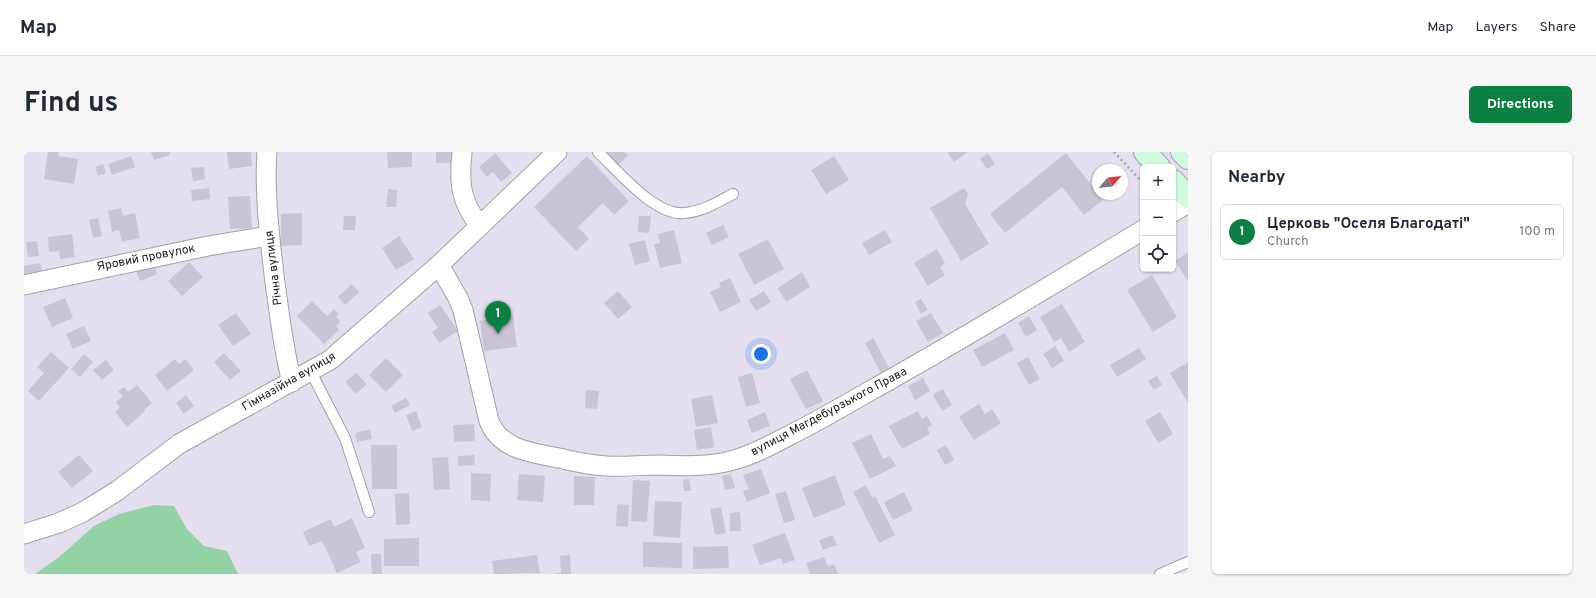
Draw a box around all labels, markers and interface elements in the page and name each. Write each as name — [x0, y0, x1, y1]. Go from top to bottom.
text: Map — [20, 16, 57, 40]
text: Map — [1427, 19, 1453, 36]
text: Layers — [1475, 19, 1517, 36]
text: Share — [1539, 19, 1576, 36]
text: Find us — [24, 86, 118, 122]
button: Directions — [1469, 86, 1572, 123]
north arrow — [1092, 164, 1128, 200]
map controls — [1140, 164, 1176, 272]
button: + — [1140, 164, 1176, 200]
text: Nearby — [1228, 167, 1285, 189]
button: − — [1140, 200, 1176, 236]
text: Церковь "Оселя Благодаті" — [1267, 215, 1470, 234]
text: 1 — [1239, 224, 1245, 240]
text: 100 m — [1519, 224, 1555, 240]
street label: Річна вулиця — [261, 230, 287, 306]
text: Church — [1267, 234, 1309, 250]
button: locate — [1140, 236, 1176, 272]
street label: Яровий провулок — [95, 241, 197, 275]
pin: 1 — [485, 301, 511, 334]
your location — [751, 344, 771, 364]
street label: Гімназійна вулиця — [239, 349, 339, 415]
street label: вулиця Магдебурзького Права — [748, 364, 910, 460]

